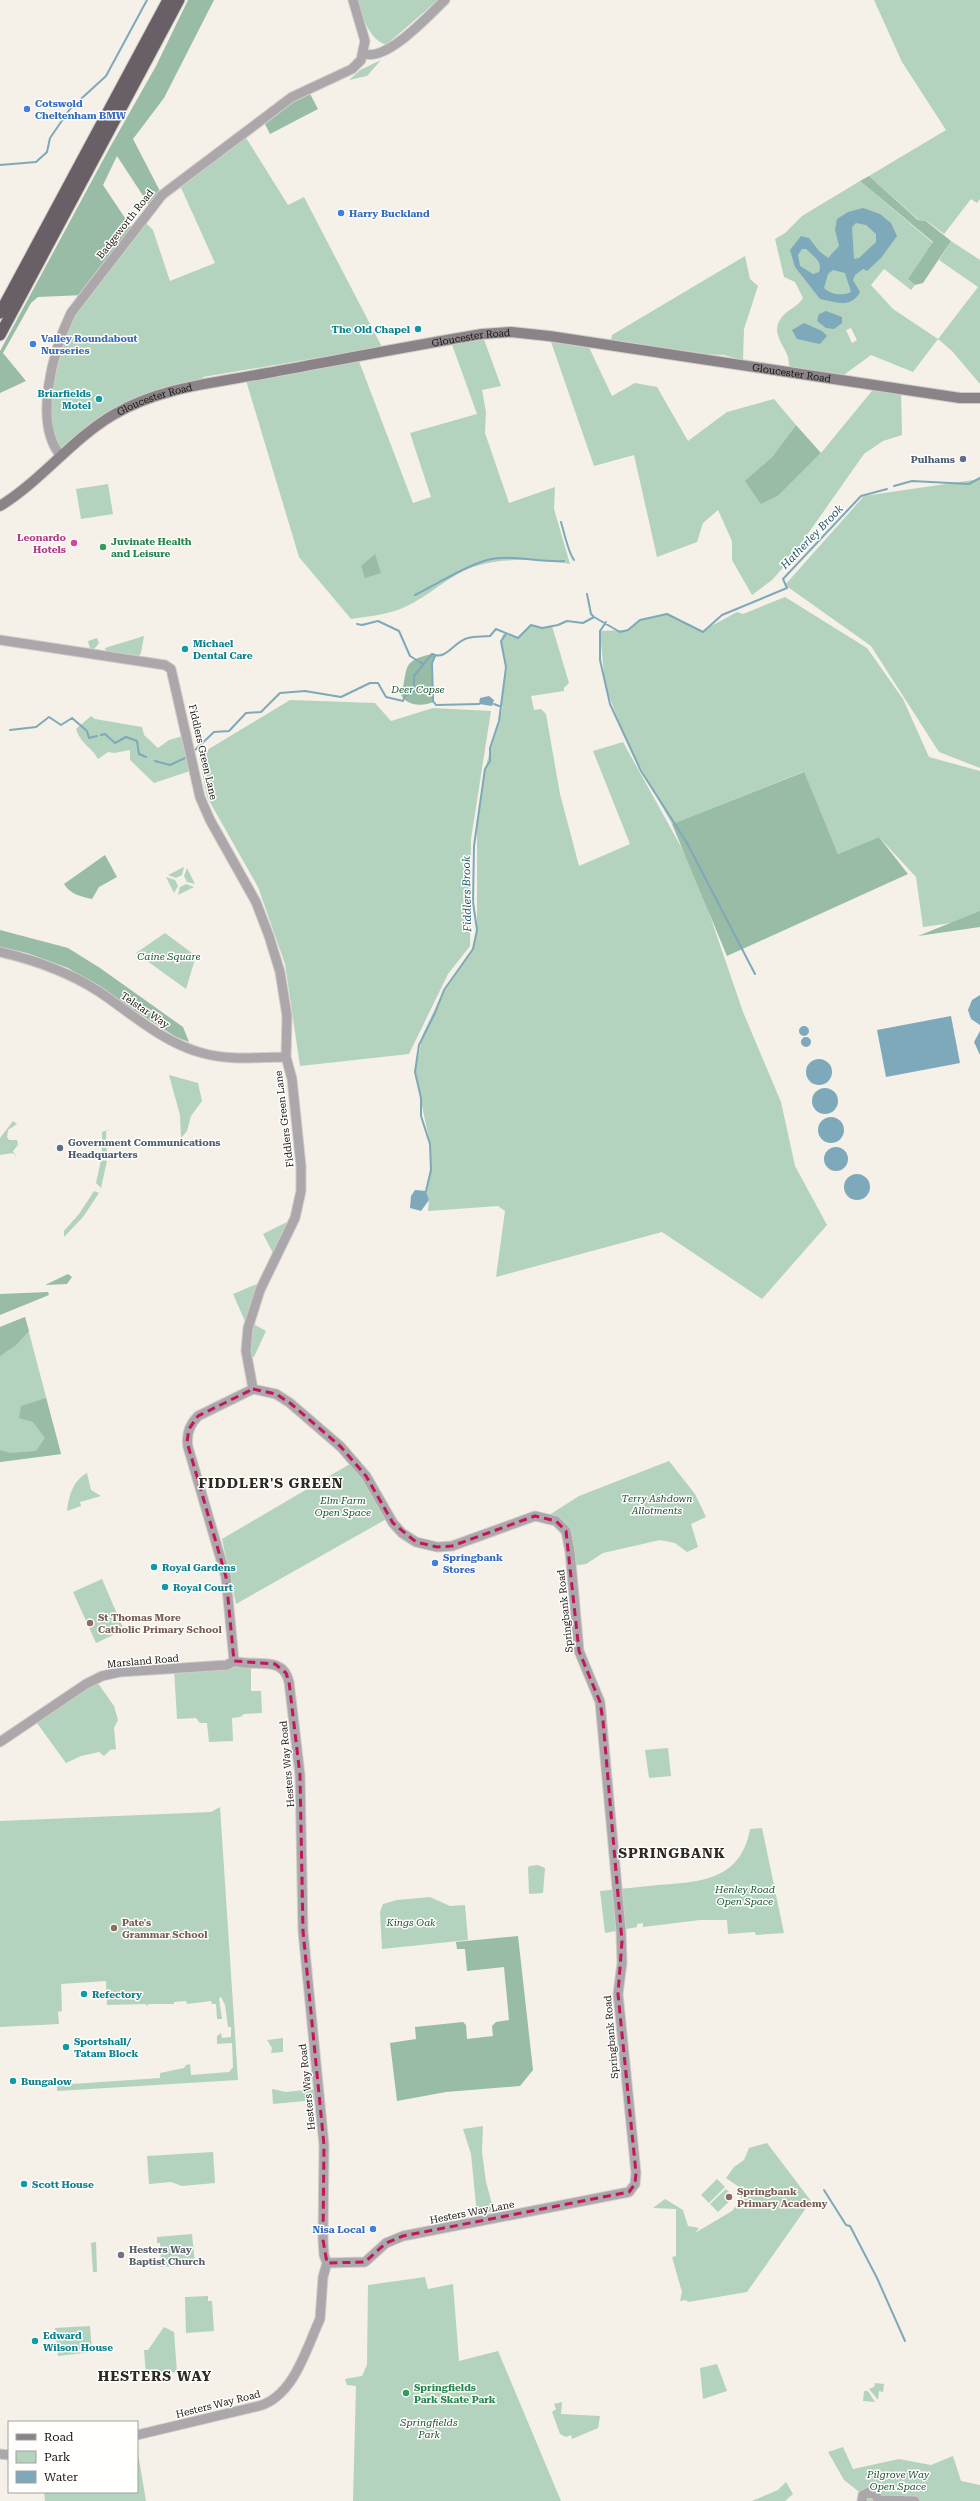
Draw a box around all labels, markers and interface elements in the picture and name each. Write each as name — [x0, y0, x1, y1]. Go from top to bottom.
place label: Cotswold Cheltenham BMW — [35, 98, 127, 121]
marker: Cotswold Cheltenham BMW — [22, 104, 32, 114]
street label: Badgeworth Road — [95, 187, 156, 261]
marker: Harry Buckland — [336, 208, 346, 218]
place label: Harry Buckland — [349, 208, 430, 219]
place label: The Old Chapel — [332, 324, 411, 335]
marker: The Old Chapel — [413, 324, 423, 334]
street label: Gloucester Road — [431, 327, 511, 348]
place label: Valley Roundabout Nurseries — [41, 333, 138, 356]
marker: Valley Roundabout Nurseries — [28, 339, 38, 349]
street label: Gloucester Road — [751, 361, 832, 384]
street label: Gloucester Road — [115, 381, 194, 417]
place label: Briarfields Motel — [38, 388, 92, 411]
marker: Briarfields Motel — [94, 394, 104, 404]
place label: Pulhams — [911, 454, 955, 465]
marker: Pulhams — [958, 454, 968, 464]
water label: Hatherley Brook — [777, 502, 846, 572]
place label: Leonardo Hotels — [17, 532, 67, 555]
place label: Juvinate Health and Leisure — [111, 536, 192, 559]
marker: Leonardo Hotels — [69, 538, 79, 548]
marker: Juvinate Health and Leisure — [98, 542, 108, 552]
place label: Michael Dental Care — [193, 638, 253, 661]
marker: Michael Dental Care — [180, 644, 190, 654]
park label: Deer Copse — [390, 684, 445, 695]
street label: Fiddlers Green Lane — [187, 703, 219, 801]
water label: Fiddlers Brook — [460, 856, 474, 933]
park label: Caine Square — [137, 951, 201, 962]
street label: Telstar Way — [119, 990, 171, 1030]
street label: Fiddlers Green Lane — [273, 1069, 295, 1168]
place label: Government Communications Headquarters — [68, 1137, 221, 1160]
marker: Government Communications Headquarters — [55, 1143, 65, 1153]
district label: FIDDLER'S GREEN — [198, 1475, 344, 1491]
park label: Terry Ashdown Allotments — [621, 1493, 693, 1516]
park label: Elm Farm Open Space — [315, 1495, 371, 1518]
place label: Springbank Stores — [443, 1552, 503, 1575]
marker: Springbank Stores — [430, 1558, 440, 1568]
marker: Royal Gardens — [149, 1562, 159, 1572]
place label: Royal Gardens — [162, 1562, 236, 1573]
street label: Springbank Road — [555, 1568, 575, 1653]
marker: Royal Court — [160, 1582, 170, 1592]
place label: Royal Court — [173, 1582, 233, 1593]
place label: St Thomas More Catholic Primary School — [98, 1612, 222, 1635]
marker: St Thomas More Catholic Primary School — [85, 1618, 95, 1628]
street label: Marsland Road — [107, 1652, 180, 1670]
street label: Hesters Way Road — [278, 1720, 296, 1808]
district label: SPRINGBANK — [618, 1845, 726, 1861]
park label: Henley Road Open Space — [714, 1884, 775, 1907]
place label: Pate's Grammar School — [122, 1917, 208, 1940]
park label: Kings Oak — [385, 1917, 436, 1928]
marker: Pate's Grammar School — [109, 1923, 119, 1933]
marker: Refectory — [79, 1989, 89, 1999]
place label: Refectory — [92, 1989, 142, 2000]
street label: Springbank Road — [602, 1994, 620, 2079]
place label: Sportshall/ Tatam Block — [74, 2036, 138, 2059]
marker: Sportshall/ Tatam Block — [61, 2042, 71, 2052]
street label: Hesters Way Road — [297, 2043, 317, 2131]
marker: Bungalow — [8, 2076, 18, 2086]
place label: Bungalow — [21, 2076, 72, 2087]
marker: Scott House — [19, 2179, 29, 2189]
place label: Scott House — [32, 2179, 94, 2190]
place label: Springbank Primary Academy — [737, 2186, 828, 2209]
marker: Springbank Primary Academy — [724, 2192, 734, 2202]
street label: Hesters Way Lane — [429, 2198, 516, 2226]
place label: Nisa Local — [313, 2224, 366, 2235]
marker: Nisa Local — [368, 2224, 378, 2234]
place label: Hesters Way Baptist Church — [129, 2244, 205, 2267]
marker: Hesters Way Baptist Church — [116, 2250, 126, 2260]
place label: Edward Wilson House — [43, 2330, 113, 2353]
marker: Edward Wilson House — [30, 2336, 40, 2346]
district label: HESTERS WAY — [98, 2368, 212, 2384]
place label: Springfields Park Skate Park — [414, 2382, 496, 2405]
street label: Hesters Way Road — [175, 2388, 262, 2420]
marker: Springfields Park Skate Park — [401, 2388, 411, 2398]
park label: Springfields Park — [399, 2417, 458, 2440]
legend — [8, 2421, 138, 2493]
text: Road — [44, 2430, 74, 2444]
text: Park — [44, 2450, 71, 2464]
park label: Pilgrove Way Open Space — [866, 2469, 930, 2492]
text: Water — [44, 2470, 78, 2484]

